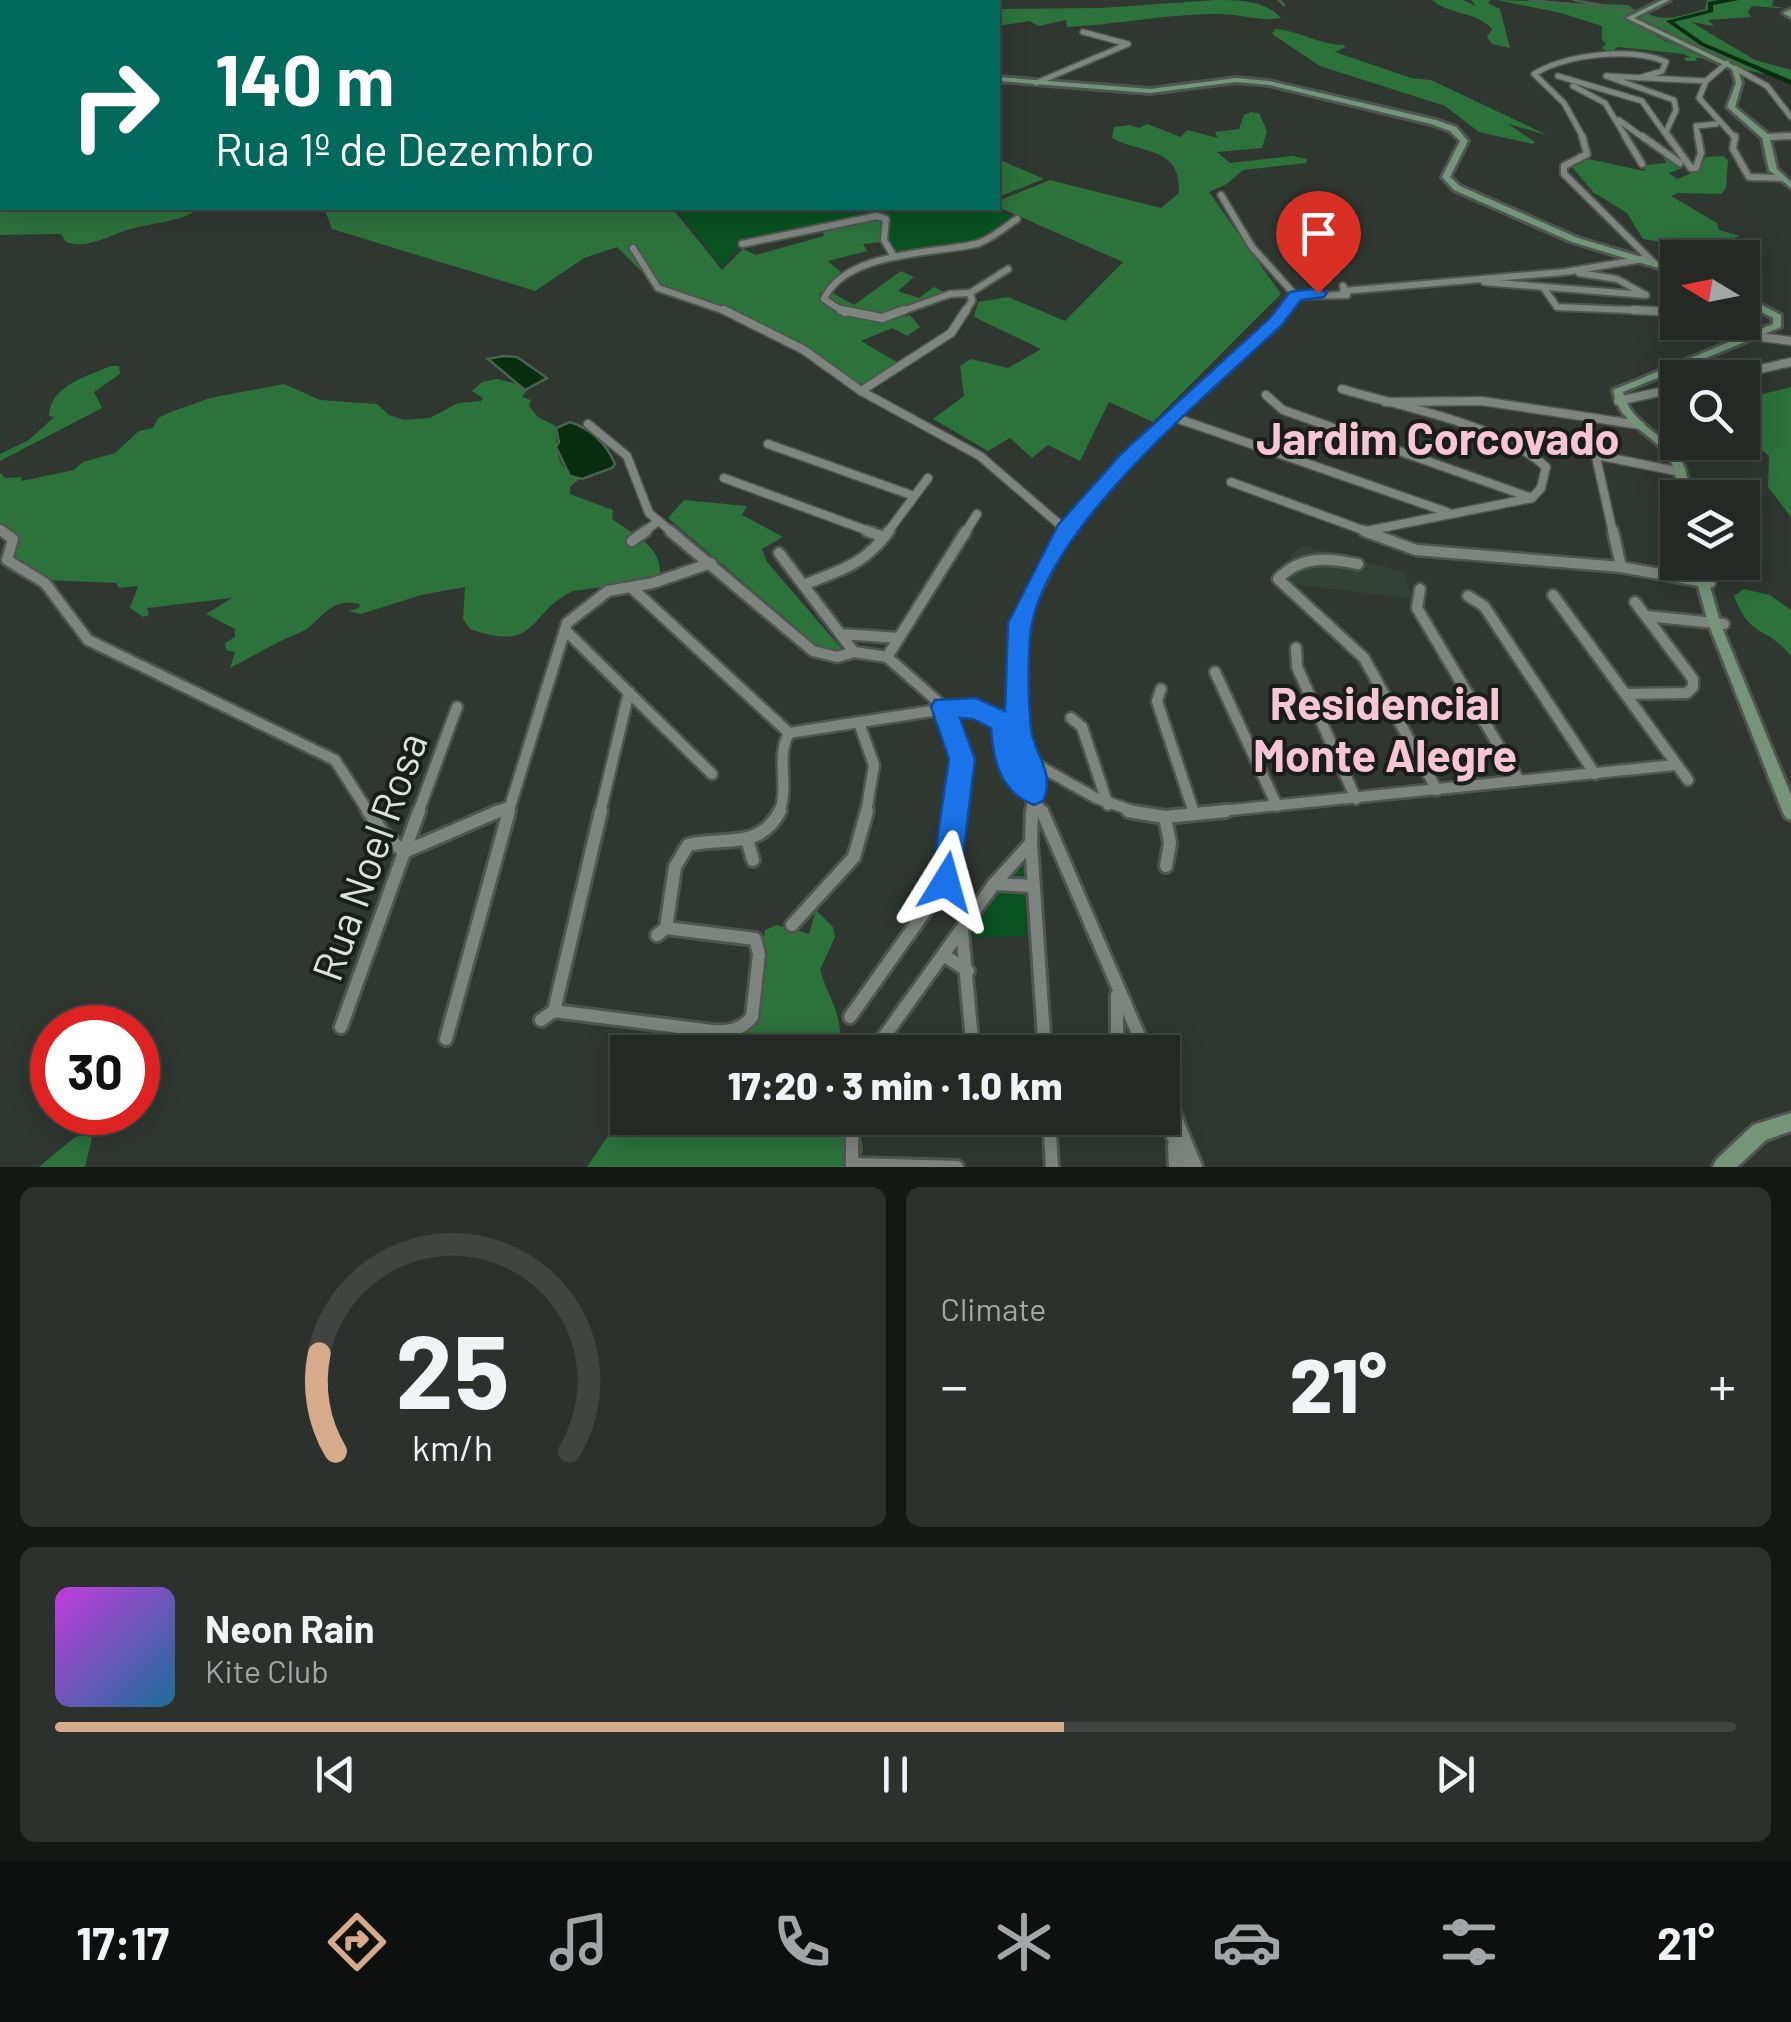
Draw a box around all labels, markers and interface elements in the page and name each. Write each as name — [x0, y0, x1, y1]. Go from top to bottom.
text: 140 m — [215, 36, 394, 120]
icon: right — [50, 40, 180, 170]
text: Rua 1º de Dezembro — [215, 121, 595, 175]
pin — [1276, 191, 1361, 294]
icon: arrive — [1291, 206, 1346, 261]
north arrow — [1660, 240, 1760, 340]
map controls — [1660, 240, 1760, 580]
button: search — [1660, 360, 1760, 460]
district label: Jardim Corcovado — [1256, 410, 1620, 464]
button: layers — [1660, 480, 1760, 580]
district label: Residencial Monte Alegre — [1253, 675, 1517, 782]
street label: Rua Noel Rosa — [300, 725, 436, 987]
position arrow — [894, 830, 998, 934]
speed limit sign: 30 — [30, 1005, 160, 1135]
text: 17:20 · 3 min · 1.0 km — [728, 1062, 1062, 1108]
text: Climate — [941, 1289, 1046, 1327]
text: 25 — [396, 1305, 510, 1430]
text: 21° — [1290, 1338, 1387, 1428]
text: − — [941, 1351, 968, 1417]
text: + — [1708, 1351, 1736, 1417]
text: km/h — [412, 1425, 493, 1468]
text: Neon Rain — [205, 1605, 374, 1651]
text: Kite Club — [205, 1651, 329, 1689]
icon: previous — [308, 1747, 363, 1802]
icon: pause — [868, 1747, 923, 1802]
icon: next — [1428, 1747, 1483, 1802]
icon: directions — [322, 1907, 392, 1977]
icon: music — [544, 1907, 614, 1977]
icon: phone — [767, 1907, 837, 1977]
icon: climate — [989, 1907, 1059, 1977]
icon: car — [1212, 1907, 1282, 1977]
icon: filters — [1434, 1907, 1504, 1977]
text: 17:17 — [76, 1915, 169, 1969]
text: 21° — [1657, 1915, 1715, 1969]

